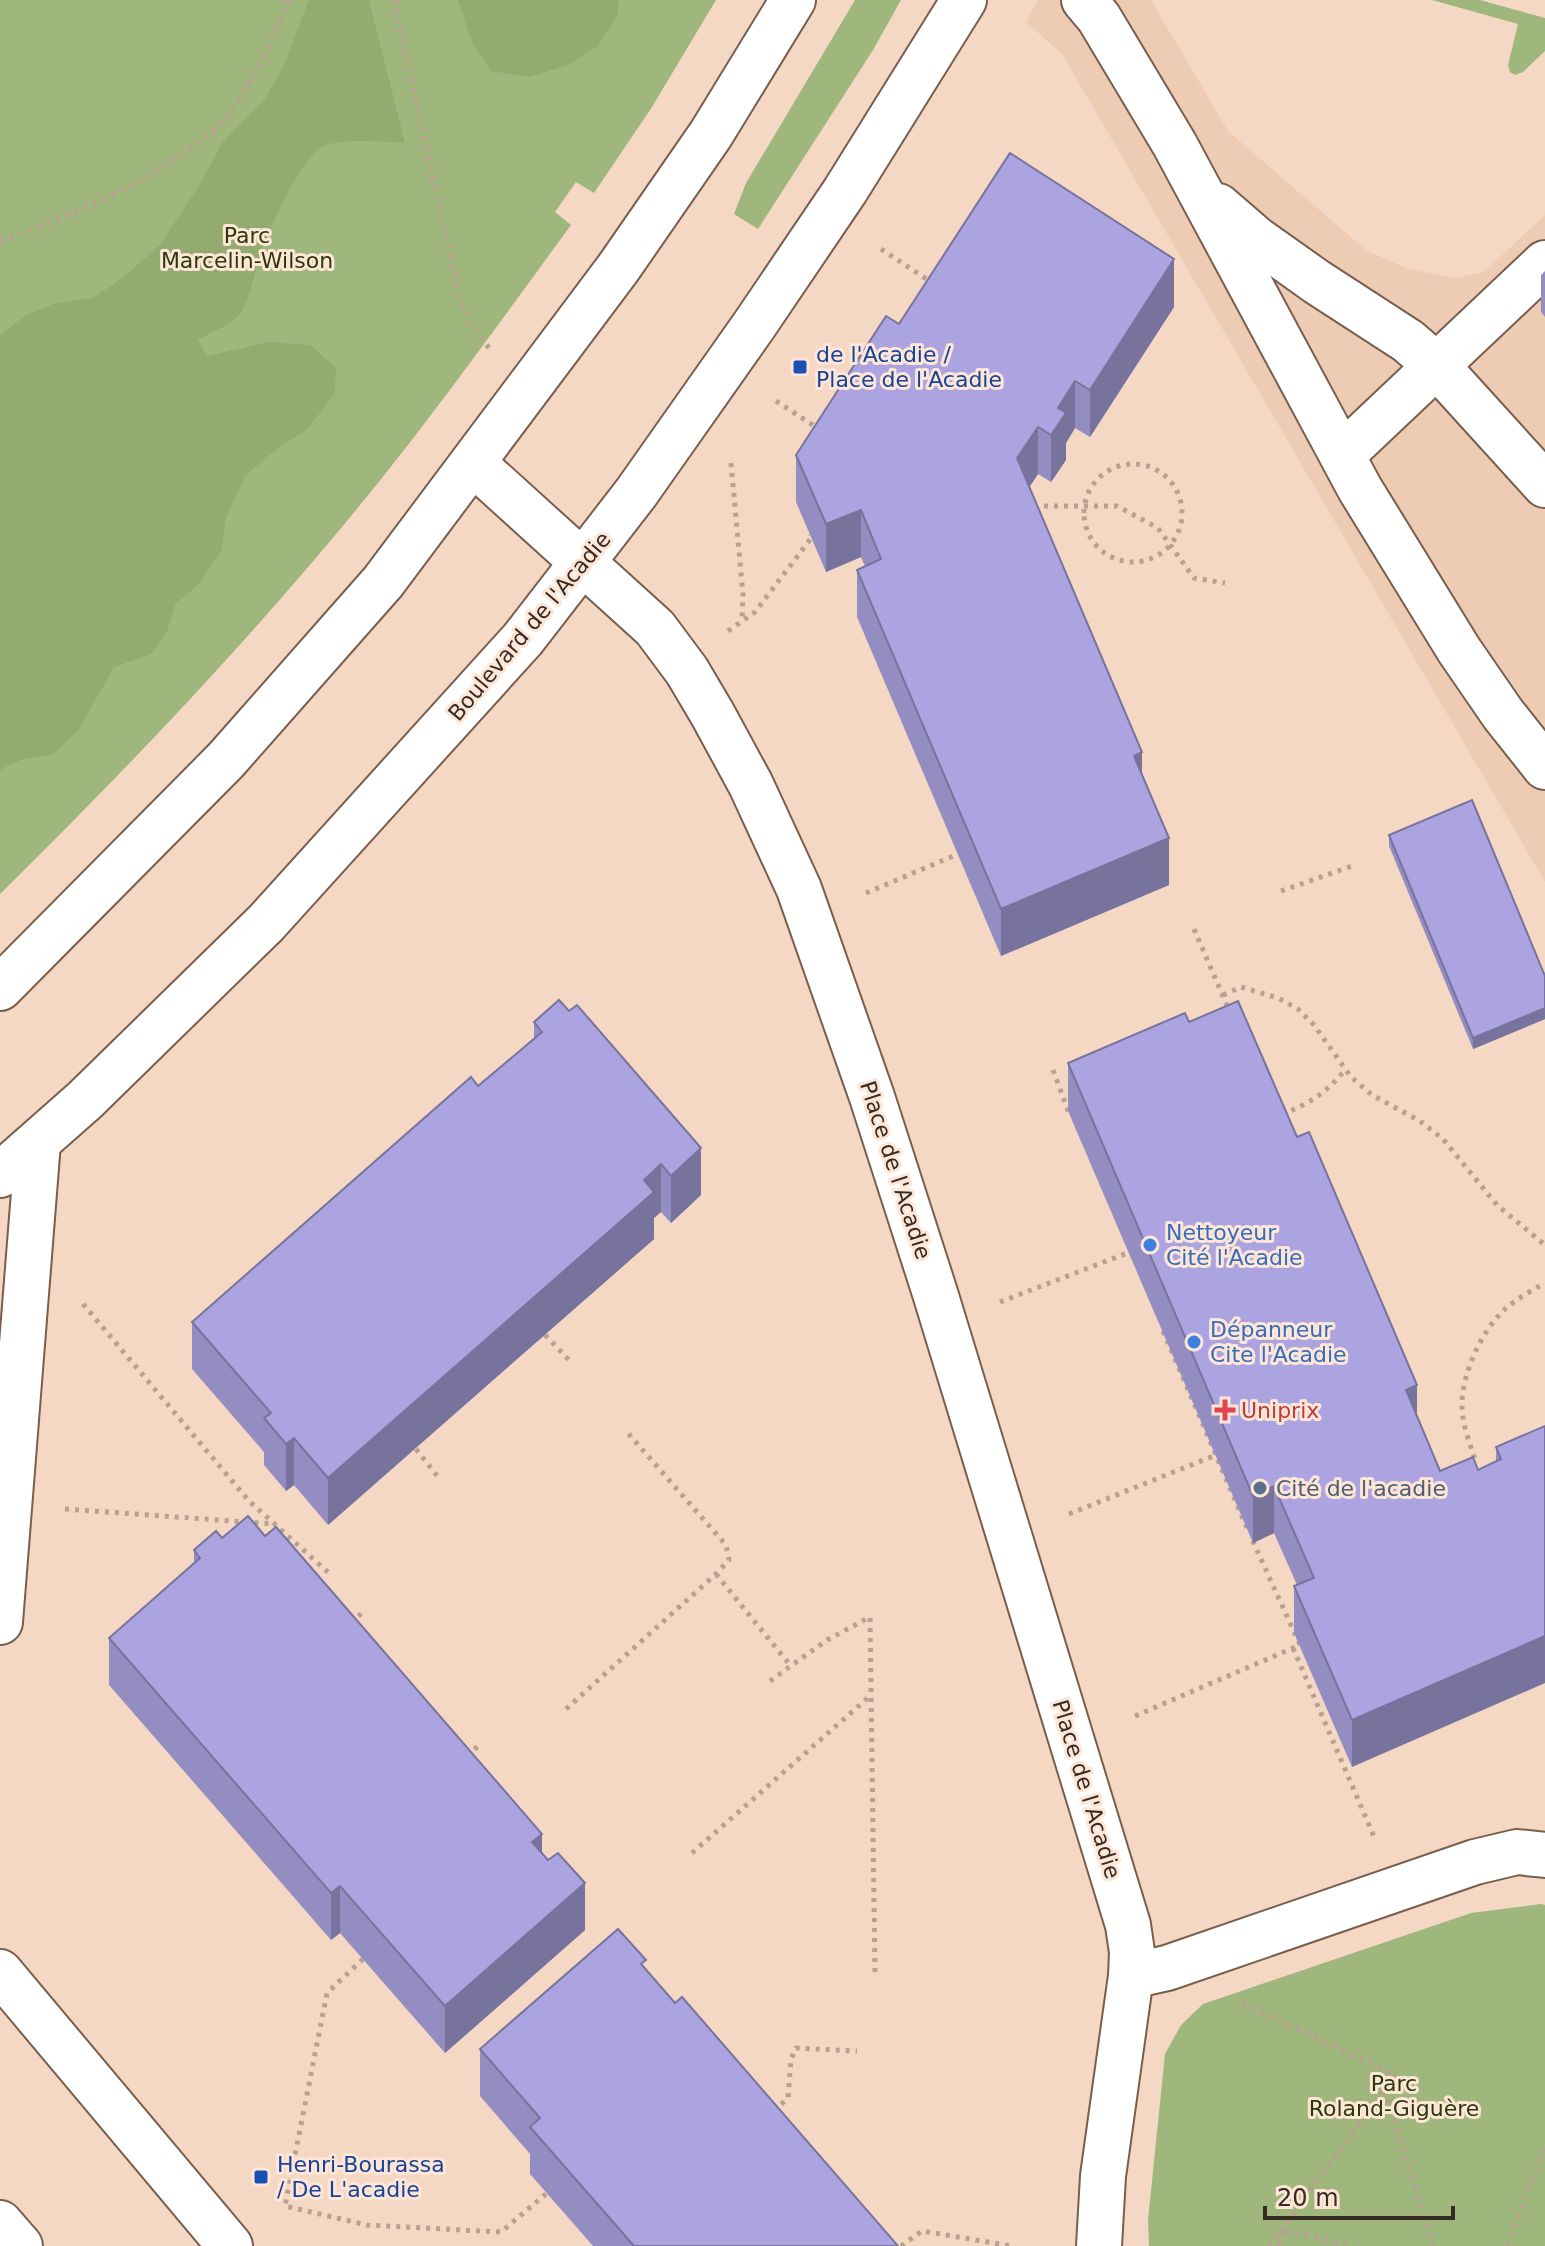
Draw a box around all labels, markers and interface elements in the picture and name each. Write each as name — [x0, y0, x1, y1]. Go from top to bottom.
park label: Parc Marcelin-Wilson — [161, 223, 333, 273]
place label: de l'Acadie / Place de l'Acadie — [816, 342, 1002, 392]
marker: de l'Acadie / Place de l'Acadie — [791, 358, 809, 376]
street label: Boulevard de l'Acadie — [443, 527, 616, 726]
street label: Place de l'Acadie — [855, 1078, 936, 1262]
place label: Nettoyeur Cité l'Acadie — [1166, 1220, 1303, 1270]
marker: Nettoyeur Cité l'Acadie — [1141, 1236, 1159, 1254]
place label: Dépanneur Cite l'Acadie — [1210, 1317, 1347, 1367]
marker: Dépanneur Cite l'Acadie — [1185, 1333, 1203, 1351]
place label: Uniprix — [1241, 1398, 1319, 1423]
marker: Uniprix — [1216, 1401, 1234, 1419]
place label: Cité de l'acadie — [1276, 1476, 1446, 1501]
marker: Cité de l'acadie — [1251, 1479, 1269, 1497]
street label: Place de l'Acadie — [1047, 1697, 1126, 1882]
park label: Parc Roland-Giguère — [1309, 2071, 1479, 2121]
place label: Henri-Bourassa / De L'acadie — [277, 2152, 445, 2202]
marker: Henri-Bourassa / De L'acadie — [252, 2168, 270, 2186]
scale bar — [1265, 2170, 1453, 2220]
text: 20 m — [1277, 2184, 1339, 2212]

